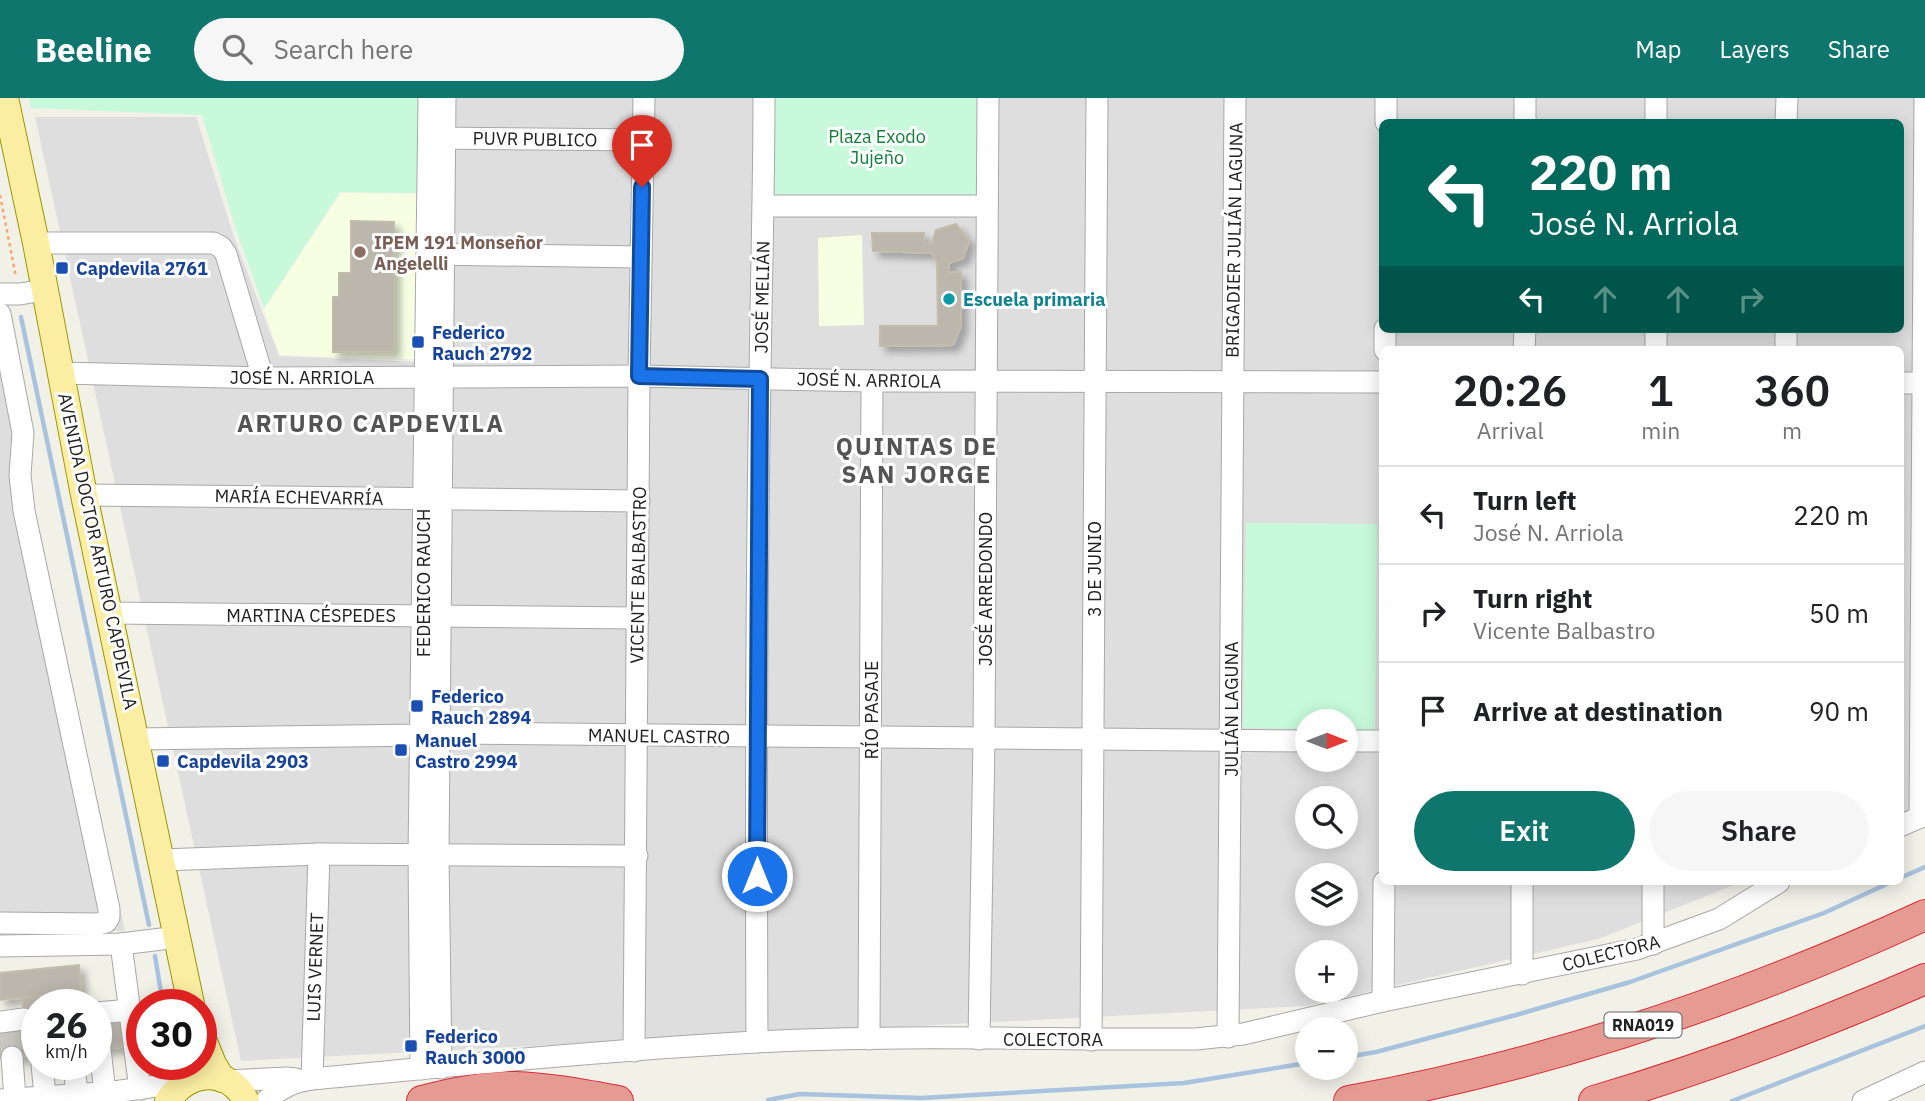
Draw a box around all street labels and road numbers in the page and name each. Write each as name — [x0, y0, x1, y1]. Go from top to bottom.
street label: BRIGADIER JULIÁN LAGUNA — [1220, 121, 1248, 358]
street label: PUVR PUBLICO — [472, 126, 598, 152]
street label: JOSÉ MELIÁN — [750, 240, 774, 354]
street label: JOSÉ N. ARRIOLA — [230, 366, 375, 389]
street label: JOSÉ N. ARRIOLA — [797, 367, 942, 393]
street label: AVENIDA DOCTOR ARTURO CAPDEVILA — [53, 391, 143, 712]
street label: MARÍA ECHEVARRÍA — [214, 484, 384, 510]
street label: VICENTE BALBASTRO — [625, 486, 651, 664]
street label: FEDERICO RAUCH — [412, 509, 435, 657]
street label: JOSÉ ARREDONDO — [974, 512, 997, 666]
street label: 3 DE JUNIO — [1083, 521, 1106, 617]
street label: MARTINA CÉSPEDES — [226, 604, 396, 627]
street label: JULIÁN LAGUNA — [1220, 641, 1243, 777]
street label: RÍO PASAJE — [860, 660, 883, 760]
street label: MANUEL CASTRO — [588, 723, 730, 749]
street label: LUIS VERNET — [302, 912, 328, 1022]
street label: COLECTORA — [1560, 930, 1663, 976]
road number: RNA019 — [1604, 1012, 1682, 1037]
street label: COLECTORA — [1003, 1028, 1104, 1051]

